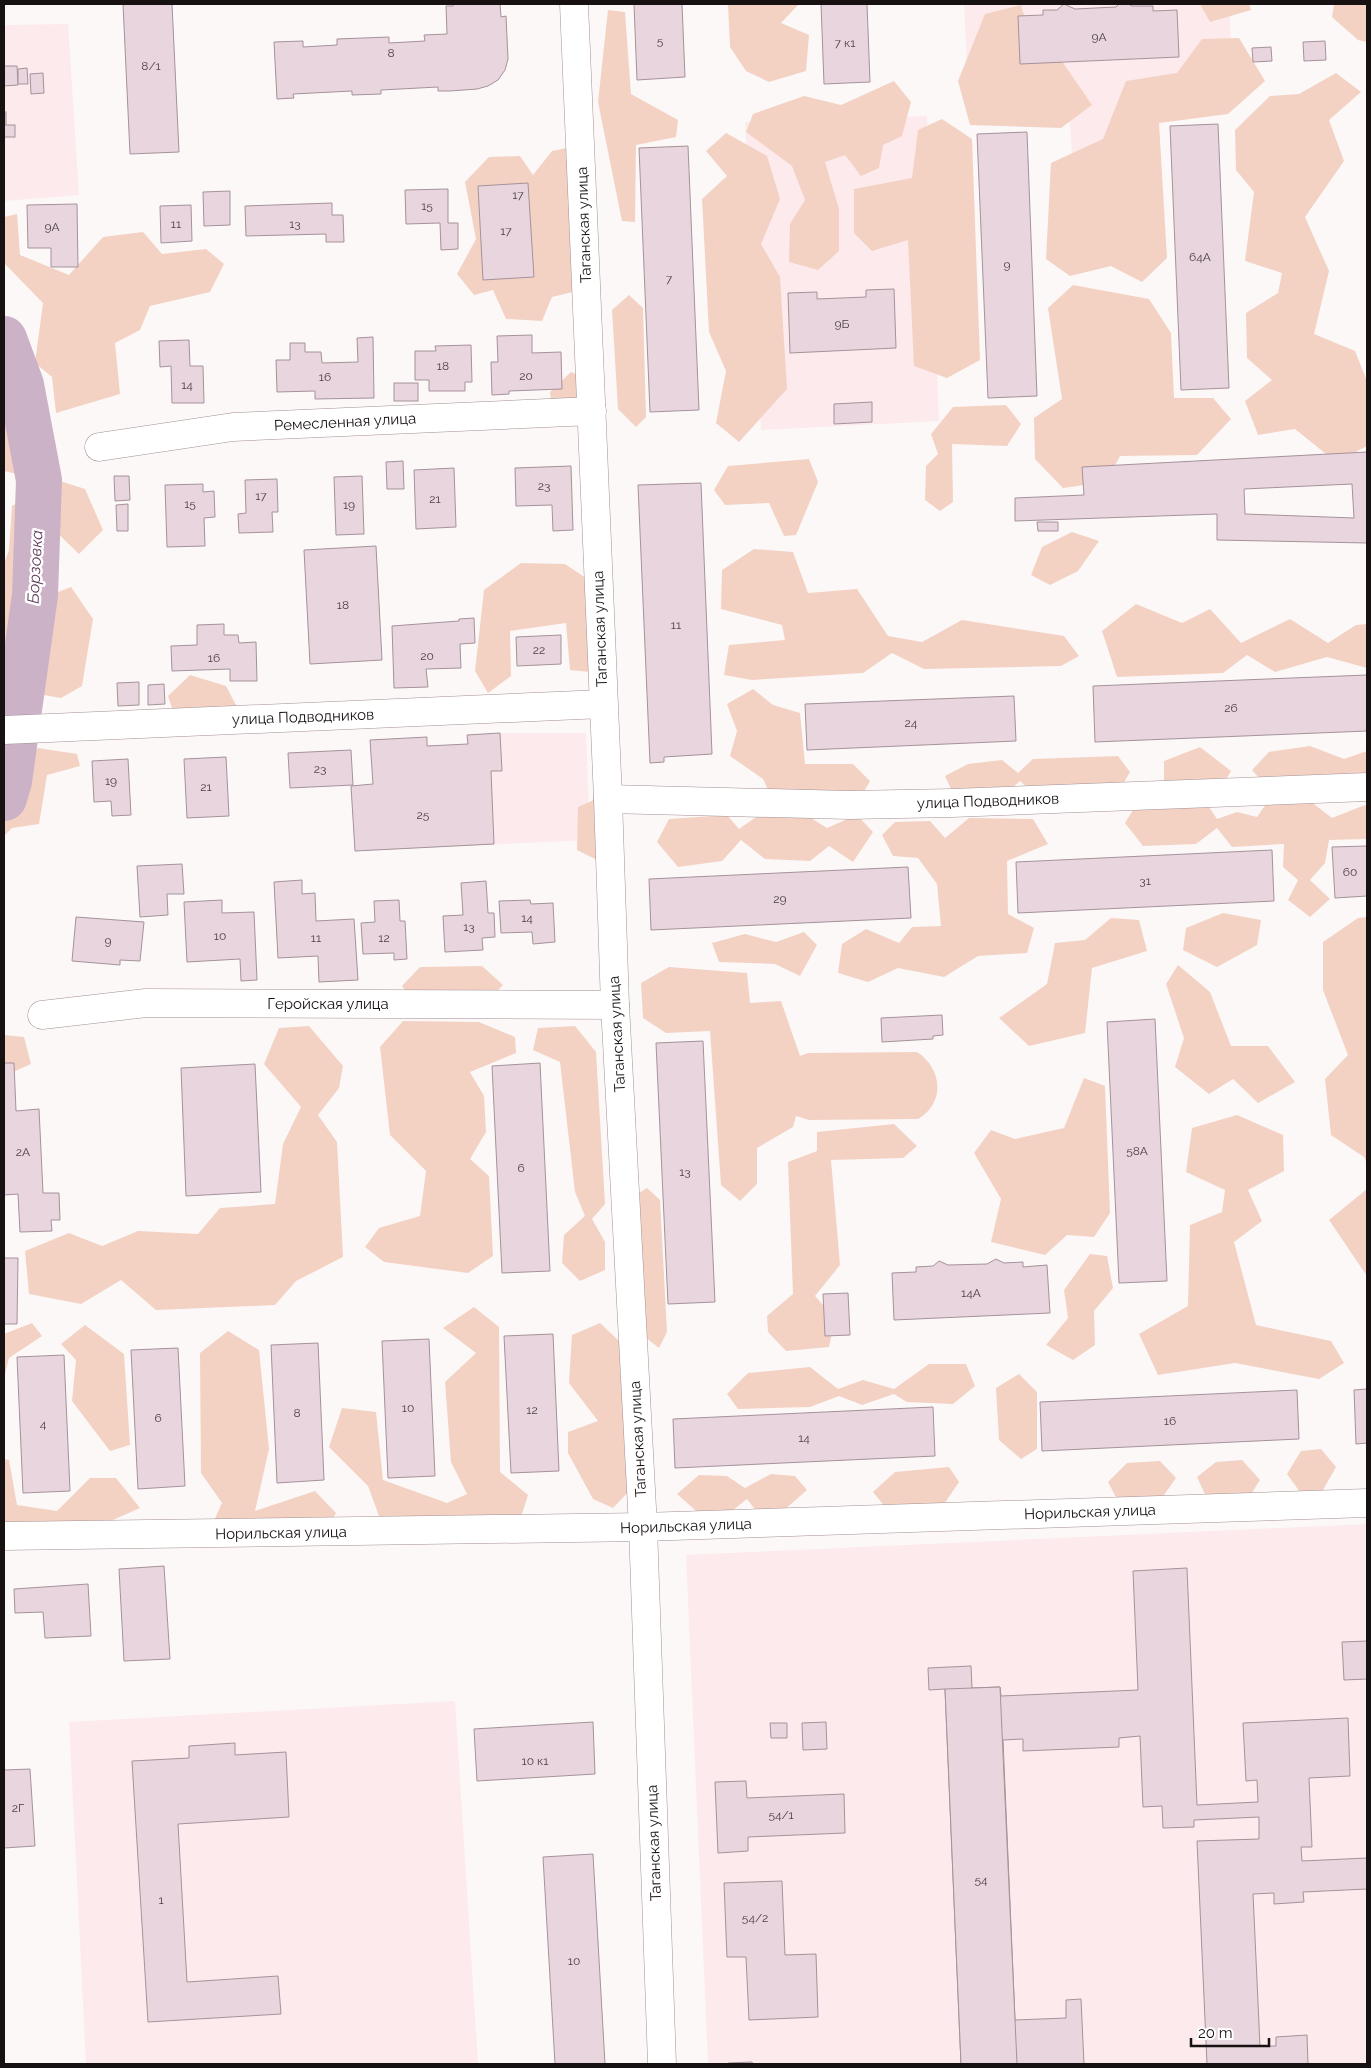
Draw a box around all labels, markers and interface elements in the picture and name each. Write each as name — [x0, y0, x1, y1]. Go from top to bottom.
house number: 9А — [1091, 30, 1107, 44]
house number: 5 — [657, 34, 664, 48]
house number: 7 к1 — [835, 36, 855, 50]
house number: 8 — [387, 46, 395, 60]
house number: 8/1 — [141, 59, 161, 73]
street label: Таганская улица — [573, 166, 595, 284]
house number: 17 — [512, 188, 524, 202]
house number: 15 — [421, 199, 433, 213]
house number: 11 — [171, 217, 181, 231]
house number: 13 — [289, 217, 301, 231]
house number: 9А — [44, 220, 60, 234]
house number: 17 — [500, 224, 512, 238]
house number: 64А — [1189, 250, 1211, 264]
house number: 9 — [1003, 258, 1011, 272]
house number: 7 — [666, 272, 673, 286]
house number: 9Б — [835, 317, 850, 331]
house number: 18 — [437, 359, 449, 373]
house number: 20 — [519, 369, 533, 383]
house number: 16 — [319, 370, 331, 384]
house number: 14 — [181, 378, 193, 392]
street label: Ремесленная улица — [273, 409, 417, 435]
house number: 23 — [538, 479, 550, 493]
house number: 17 — [255, 489, 267, 503]
house number: 21 — [429, 492, 441, 506]
house number: 15 — [184, 497, 196, 511]
house number: 19 — [343, 498, 355, 512]
water label: Борзовка — [24, 529, 46, 604]
street label: Таганская улица — [589, 570, 611, 688]
house number: 18 — [337, 598, 349, 612]
house number: 11 — [671, 618, 681, 632]
house number: 22 — [533, 643, 545, 657]
house number: 20 — [420, 649, 434, 663]
house number: 16 — [208, 651, 220, 665]
house number: 26 — [1224, 701, 1238, 715]
street label: улица Подводников — [232, 706, 374, 728]
house number: 24 — [905, 716, 918, 730]
house number: 23 — [314, 762, 326, 776]
house number: 19 — [105, 774, 117, 788]
house number: 21 — [200, 780, 212, 794]
street label: улица Подводников — [917, 790, 1059, 812]
house number: 25 — [417, 808, 430, 822]
house number: 60 — [1343, 865, 1357, 879]
house number: 31 — [1139, 874, 1151, 888]
house number: 29 — [773, 892, 787, 906]
house number: 14 — [521, 911, 533, 925]
house number: 13 — [463, 920, 475, 934]
house number: 10 — [214, 929, 226, 943]
house number: 11 — [311, 931, 321, 945]
house number: 12 — [378, 931, 390, 945]
house number: 9 — [104, 934, 112, 948]
street label: Таганская улица — [605, 975, 629, 1093]
street label: Геройская улица — [267, 995, 389, 1013]
house number: 58А — [1126, 1144, 1148, 1158]
house number: 2А — [16, 1145, 30, 1159]
house number: 6 — [517, 1161, 525, 1175]
house number: 13 — [679, 1165, 691, 1179]
house number: 14А — [961, 1286, 981, 1300]
street label: Таганская улица — [626, 1380, 650, 1498]
house number: 10 — [402, 1401, 414, 1415]
house number: 12 — [526, 1403, 538, 1417]
house number: 8 — [293, 1406, 301, 1420]
house number: 6 — [154, 1411, 162, 1425]
house number: 16 — [1164, 1414, 1176, 1428]
house number: 4 — [40, 1417, 47, 1431]
house number: 14 — [798, 1431, 810, 1445]
street label: Норильская улица — [1024, 1501, 1156, 1523]
street label: Норильская улица — [620, 1515, 752, 1537]
street label: Норильская улица — [215, 1523, 347, 1543]
house number: 10 к1 — [522, 1754, 548, 1768]
street label: Таганская улица — [643, 1784, 665, 1902]
house number: 2Г — [12, 1801, 24, 1815]
house number: 54/1 — [768, 1808, 794, 1822]
house number: 54 — [974, 1873, 988, 1887]
house number: 1 — [158, 1893, 164, 1907]
house number: 54/2 — [742, 1911, 768, 1925]
house number: 10 — [568, 1954, 580, 1968]
scale bar — [1191, 2016, 1268, 2048]
text: 20 m — [1198, 2024, 1233, 2042]

